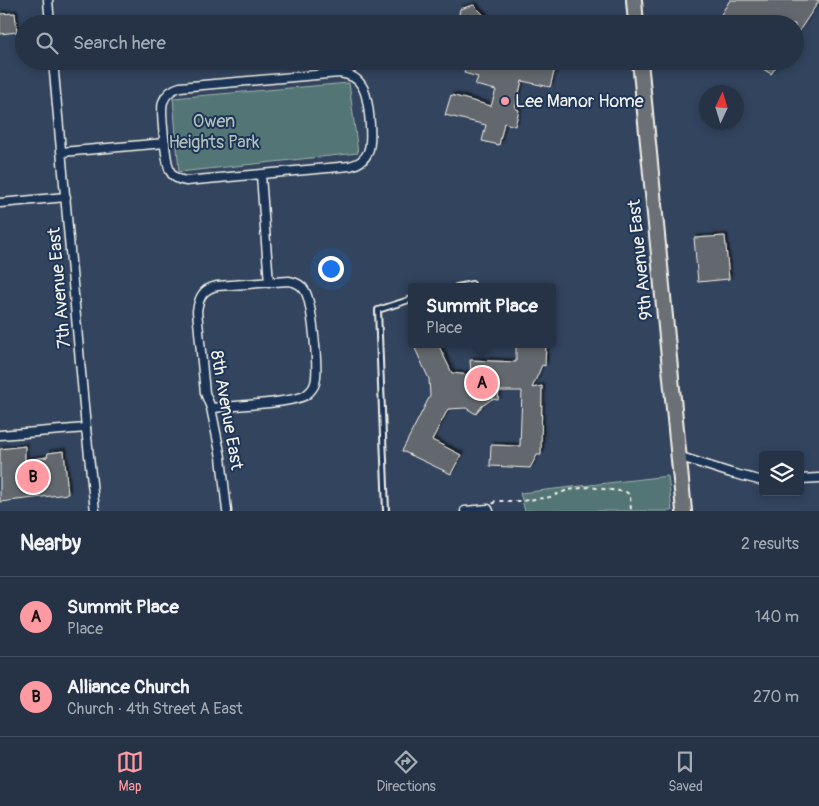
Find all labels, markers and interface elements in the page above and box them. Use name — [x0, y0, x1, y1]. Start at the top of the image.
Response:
search box — [15, 15, 804, 70]
icon: search — [33, 29, 61, 57]
text: Search here — [73, 31, 166, 55]
north arrow — [699, 85, 744, 130]
place label: Lee Manor Home — [515, 90, 644, 113]
marker: Lee Manor Home — [499, 95, 511, 107]
park label: Owen Heights Park — [168, 110, 260, 154]
street label: 9th Avenue East — [623, 198, 658, 321]
street label: 7th Avenue East — [43, 226, 76, 349]
your location — [318, 256, 344, 282]
popup — [408, 283, 556, 348]
text: Summit Place — [426, 294, 538, 318]
text: Place — [426, 318, 462, 338]
street label: 8th Avenue East — [205, 349, 248, 472]
pin: A — [466, 364, 498, 402]
map controls — [759, 451, 804, 496]
button: layers — [759, 451, 804, 496]
pin: B — [17, 458, 49, 496]
text: Nearby — [20, 530, 81, 557]
text: 2 results — [741, 534, 799, 554]
text: Summit Place — [67, 595, 179, 619]
text: A — [31, 607, 41, 627]
text: 140 m — [755, 607, 799, 627]
text: Place — [67, 619, 103, 639]
text: Alliance Church — [67, 675, 189, 699]
text: B — [31, 687, 41, 707]
text: 270 m — [753, 687, 799, 707]
text: Church · 4th Street A East — [67, 699, 243, 719]
tab: Map — [116, 748, 144, 795]
tab: Directions — [376, 748, 436, 795]
tab: Saved — [668, 748, 703, 795]

